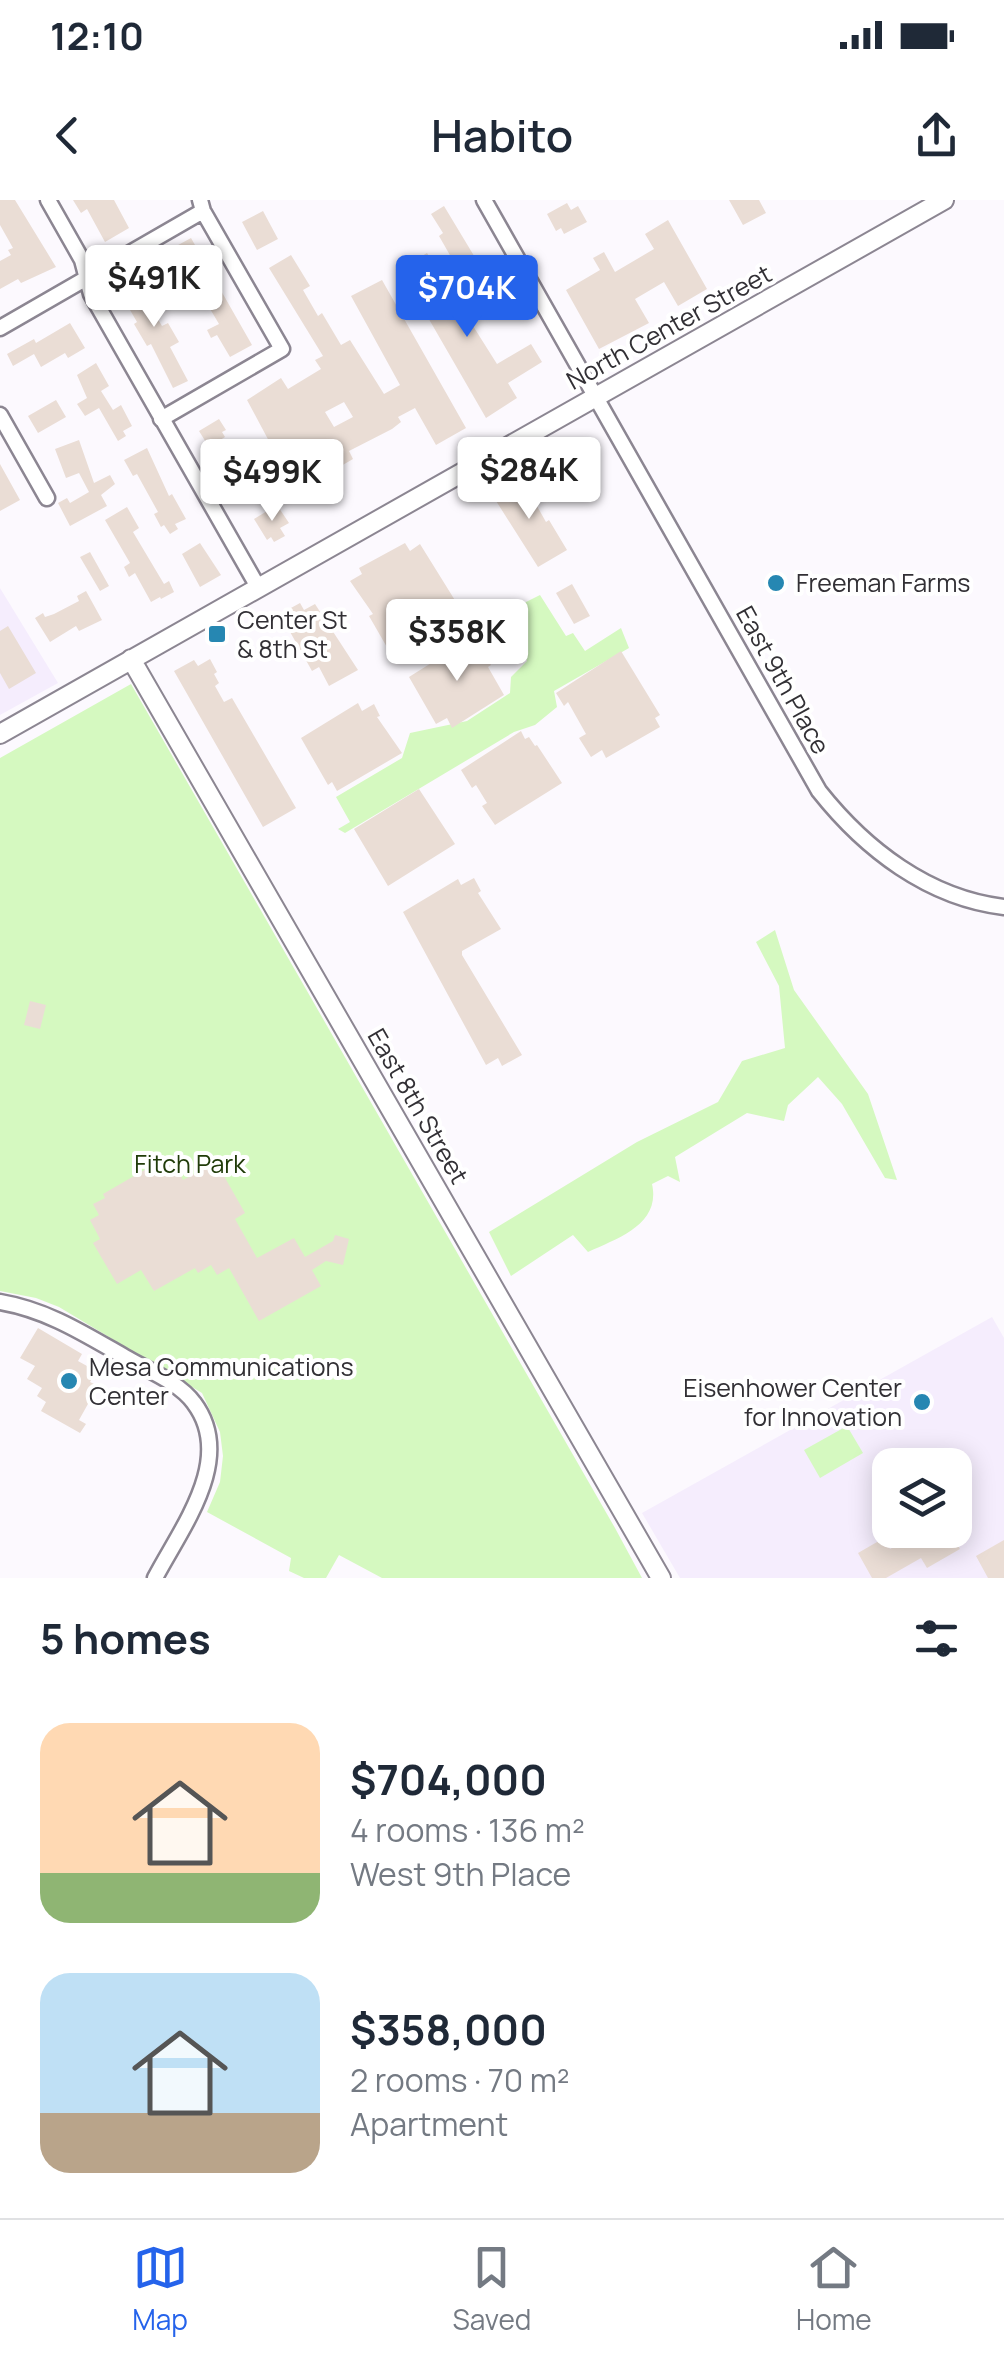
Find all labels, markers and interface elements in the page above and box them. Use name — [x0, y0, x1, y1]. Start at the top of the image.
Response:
text: 12:10 — [50, 9, 144, 61]
text: Habito — [431, 104, 573, 166]
icon: back — [40, 108, 95, 163]
icon: share — [909, 108, 964, 163]
pin: $491K — [84, 245, 224, 330]
text: $491K — [107, 255, 201, 299]
pin: $704K — [397, 255, 537, 340]
street label: North Center Street — [560, 256, 778, 397]
text: $704K — [418, 265, 516, 309]
pin: $284K — [459, 437, 599, 522]
pin: $499K — [202, 439, 342, 524]
text: $284K — [480, 447, 578, 491]
text: $499K — [222, 449, 322, 493]
place label: Freeman Farms — [796, 565, 970, 600]
marker: Freeman Farms — [765, 572, 787, 594]
pin: $358K — [387, 599, 527, 684]
street label: East 9th Place — [728, 599, 839, 760]
place label: Center St & 8th St — [237, 602, 348, 666]
text: $358K — [408, 609, 506, 653]
marker: Center St & 8th St — [206, 623, 228, 645]
street label: East 8th Street — [360, 1022, 477, 1190]
park label: Fitch Park — [134, 1146, 246, 1181]
place label: Mesa Communications Center — [89, 1349, 354, 1413]
marker: Mesa Communications Center — [58, 1370, 80, 1392]
place label: Eisenhower Center for Innovation — [683, 1370, 902, 1434]
marker: Eisenhower Center for Innovation — [911, 1391, 933, 1413]
map controls — [872, 1448, 972, 1548]
button: layers — [872, 1448, 972, 1548]
text: 5 homes — [40, 1609, 211, 1667]
icon: filters — [909, 1611, 964, 1666]
text: $704,000 — [350, 1750, 547, 1808]
icon: home — [120, 1763, 240, 1883]
text: 4 rooms · 136 m² — [350, 1808, 585, 1852]
text: West 9th Place — [350, 1852, 571, 1896]
text: $358,000 — [350, 2000, 547, 2058]
icon: home — [120, 2013, 240, 2133]
text: 2 rooms · 70 m² — [350, 2058, 570, 2102]
text: Apartment — [350, 2102, 508, 2146]
tab: Map — [132, 2240, 188, 2338]
tab: Saved — [453, 2240, 531, 2338]
tab: Home — [796, 2240, 872, 2338]

